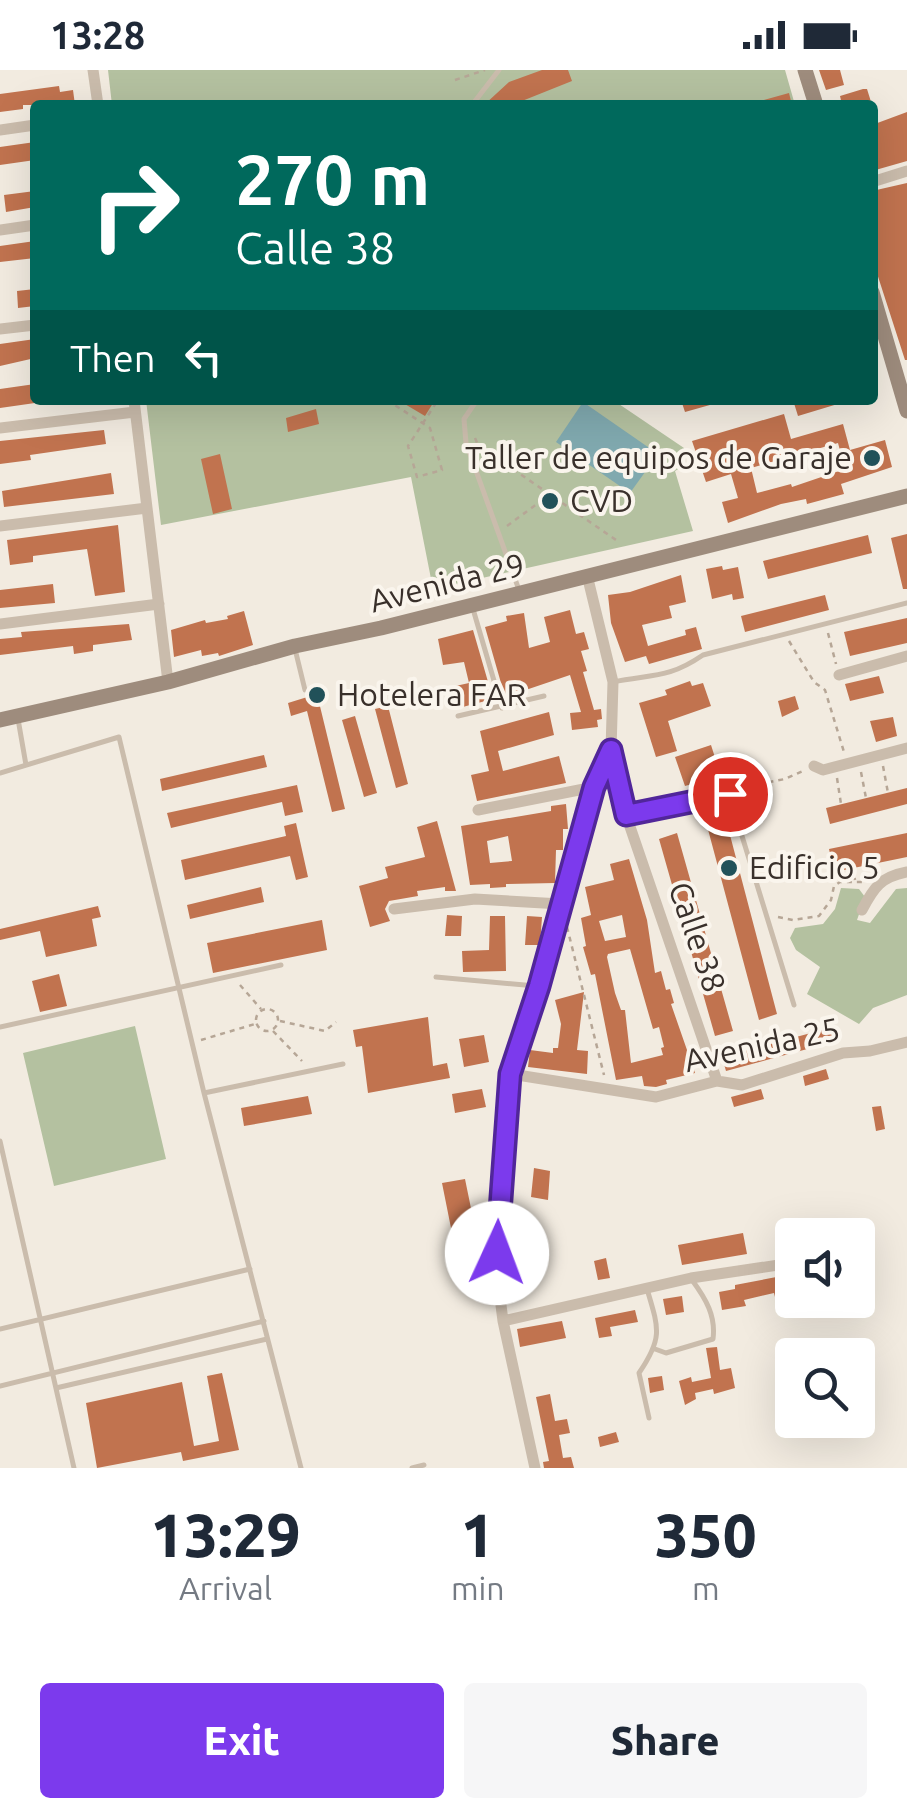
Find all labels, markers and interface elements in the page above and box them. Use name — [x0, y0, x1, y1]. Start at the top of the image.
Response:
text: 13:28 — [50, 14, 145, 56]
icon: right — [70, 140, 200, 270]
text: 270 m — [235, 140, 430, 218]
text: Calle 38 — [235, 222, 395, 273]
icon: left — [176, 330, 231, 385]
text: Then — [70, 337, 156, 379]
place label: Taller de equipos de Garaje — [465, 439, 852, 475]
marker: Taller de equipos de Garaje — [861, 447, 883, 469]
place label: CVD — [570, 482, 633, 518]
marker: CVD — [539, 490, 561, 512]
street label: Avenida 29 — [366, 545, 528, 619]
place label: Hotelera FAR — [337, 676, 527, 712]
marker: Hotelera FAR — [306, 684, 328, 706]
pin — [688, 752, 773, 837]
icon: arrive — [703, 767, 758, 822]
place label: Edificio 5 — [749, 849, 880, 885]
marker: Edificio 5 — [718, 857, 740, 879]
street label: Calle 38 — [662, 877, 734, 996]
street label: Avenida 25 — [681, 1010, 843, 1078]
position arrow — [445, 1201, 549, 1305]
map controls — [775, 1218, 875, 1438]
button: sound — [775, 1218, 875, 1318]
button: search — [775, 1338, 875, 1438]
text: 13:29 — [150, 1501, 301, 1568]
text: 1 — [461, 1501, 495, 1568]
text: 350 — [655, 1501, 757, 1568]
text: Arrival — [179, 1570, 272, 1606]
text: min — [451, 1570, 505, 1606]
text: m — [692, 1570, 720, 1606]
button: Exit — [40, 1683, 444, 1798]
button: Share — [464, 1683, 867, 1798]

